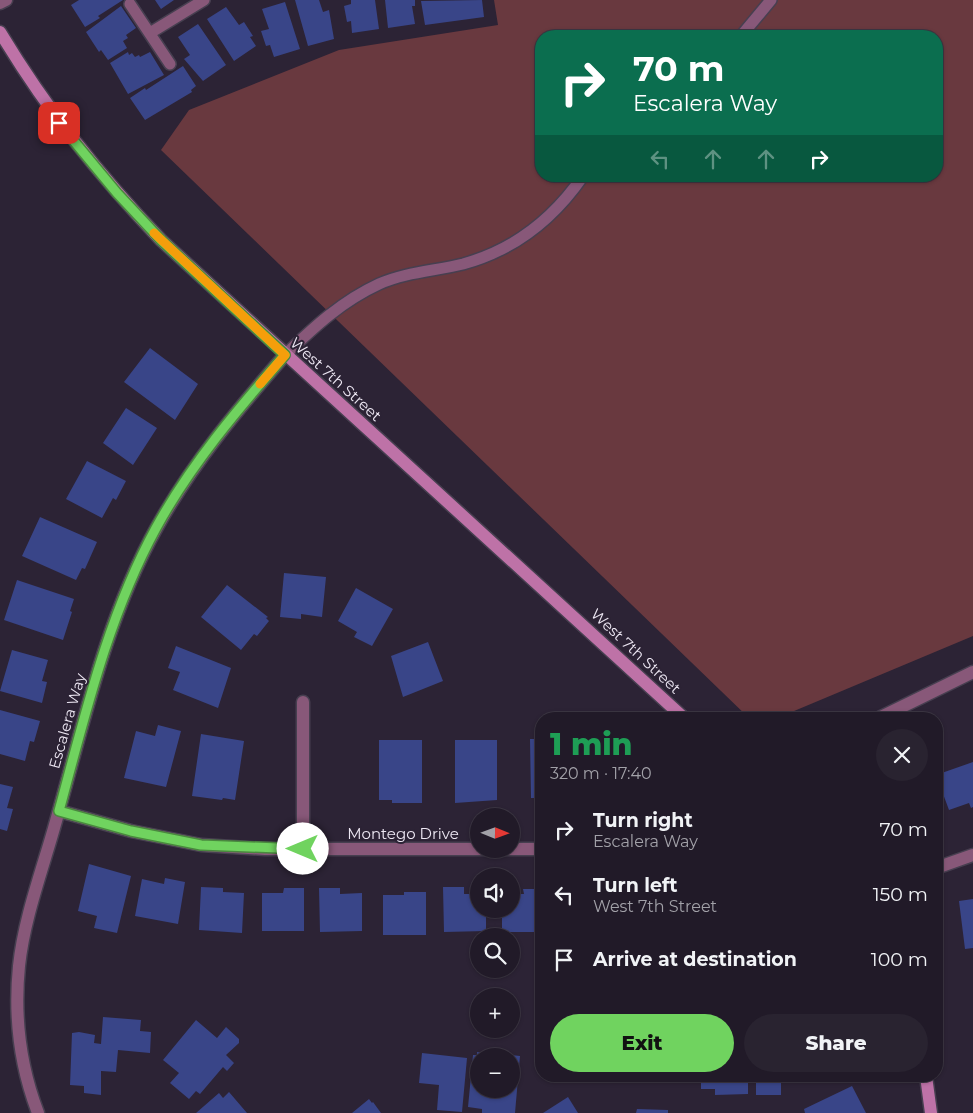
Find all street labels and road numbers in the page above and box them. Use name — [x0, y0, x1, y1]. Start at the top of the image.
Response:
street label: West 7th Street — [286, 333, 386, 425]
street label: West 7th Street — [587, 604, 685, 698]
street label: Escalera Way — [44, 670, 90, 771]
street label: Montego Drive — [347, 824, 459, 843]

